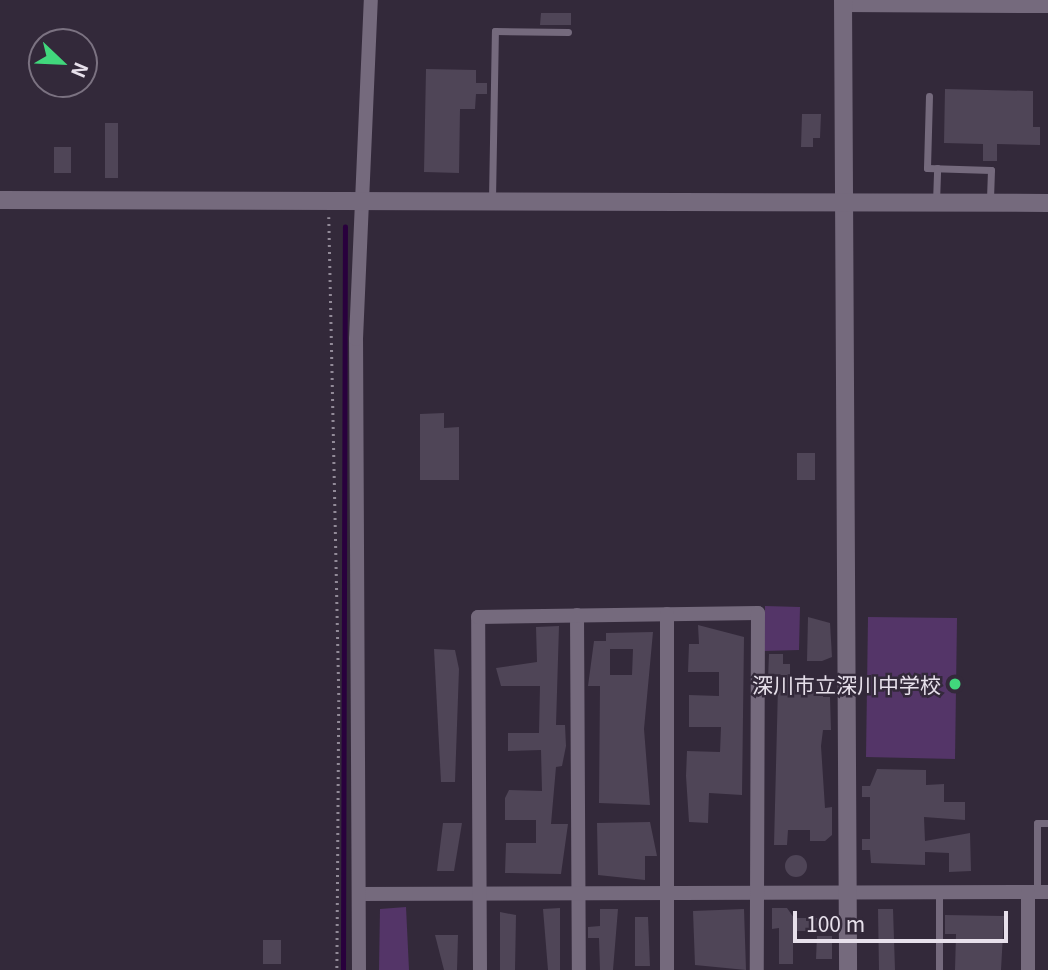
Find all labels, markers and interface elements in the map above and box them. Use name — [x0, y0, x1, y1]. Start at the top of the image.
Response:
north arrow — [28, 28, 98, 98]
text: N — [66, 59, 96, 82]
place label: 深川市立深川中学校 — [752, 671, 941, 697]
marker: 深川市立深川中学校 — [947, 676, 963, 692]
scale bar — [796, 897, 1011, 941]
text: 100 m — [806, 908, 865, 938]

